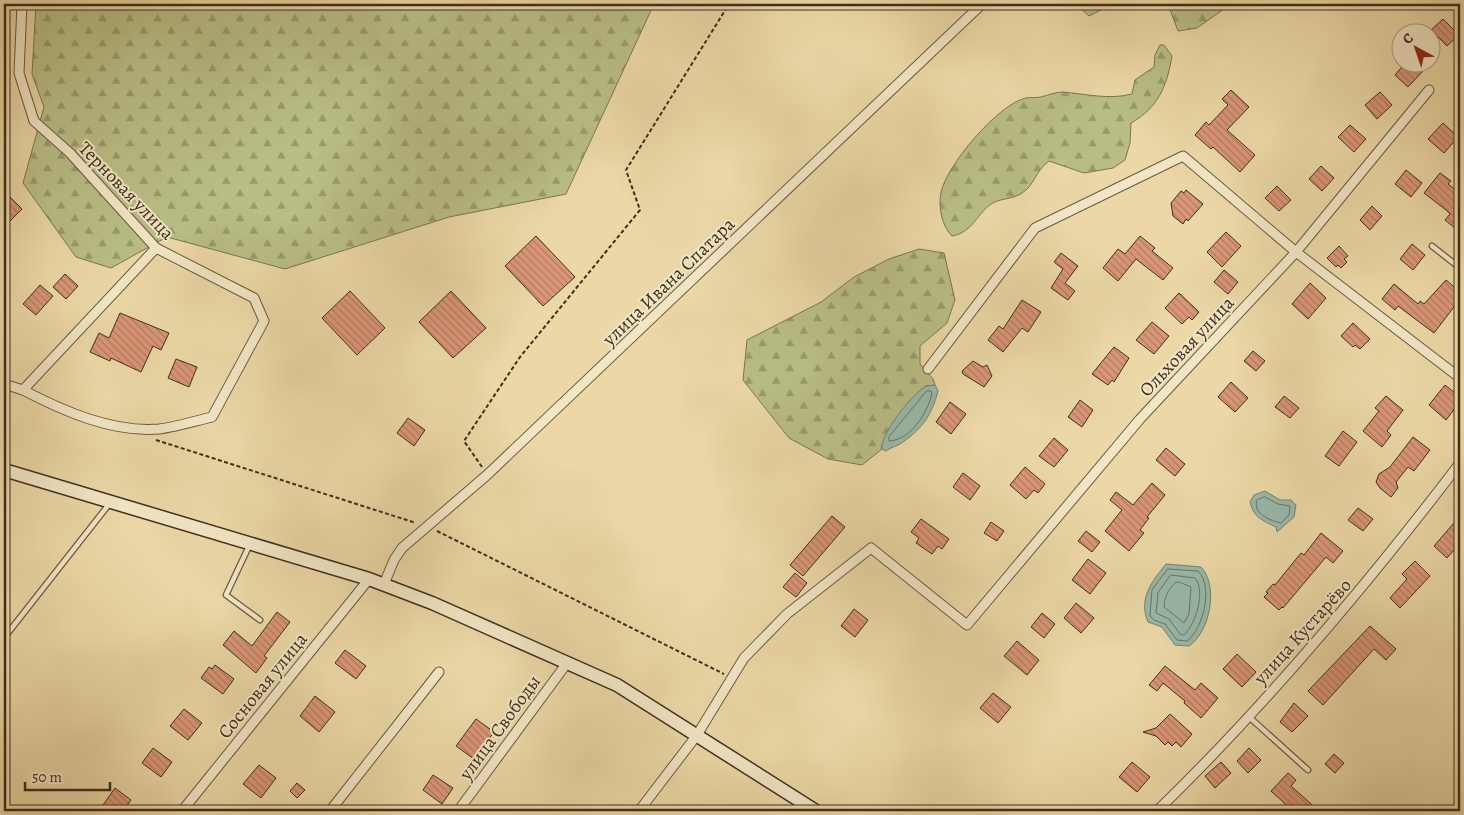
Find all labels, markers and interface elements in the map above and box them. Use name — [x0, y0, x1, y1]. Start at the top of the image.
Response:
north arrow — [1392, 22, 1442, 72]
text: С — [1399, 28, 1418, 48]
street label: Терновая улица — [73, 136, 180, 246]
street label: улица Ивана Спатара — [596, 212, 741, 352]
street label: Ольховая улица — [1133, 291, 1240, 403]
street label: улица Кустарёво — [1247, 573, 1358, 691]
street label: Сосновая улица — [212, 627, 314, 744]
street label: улица Свободы — [452, 670, 547, 786]
scale bar — [25, 760, 110, 792]
text: 50 m — [32, 767, 62, 787]

